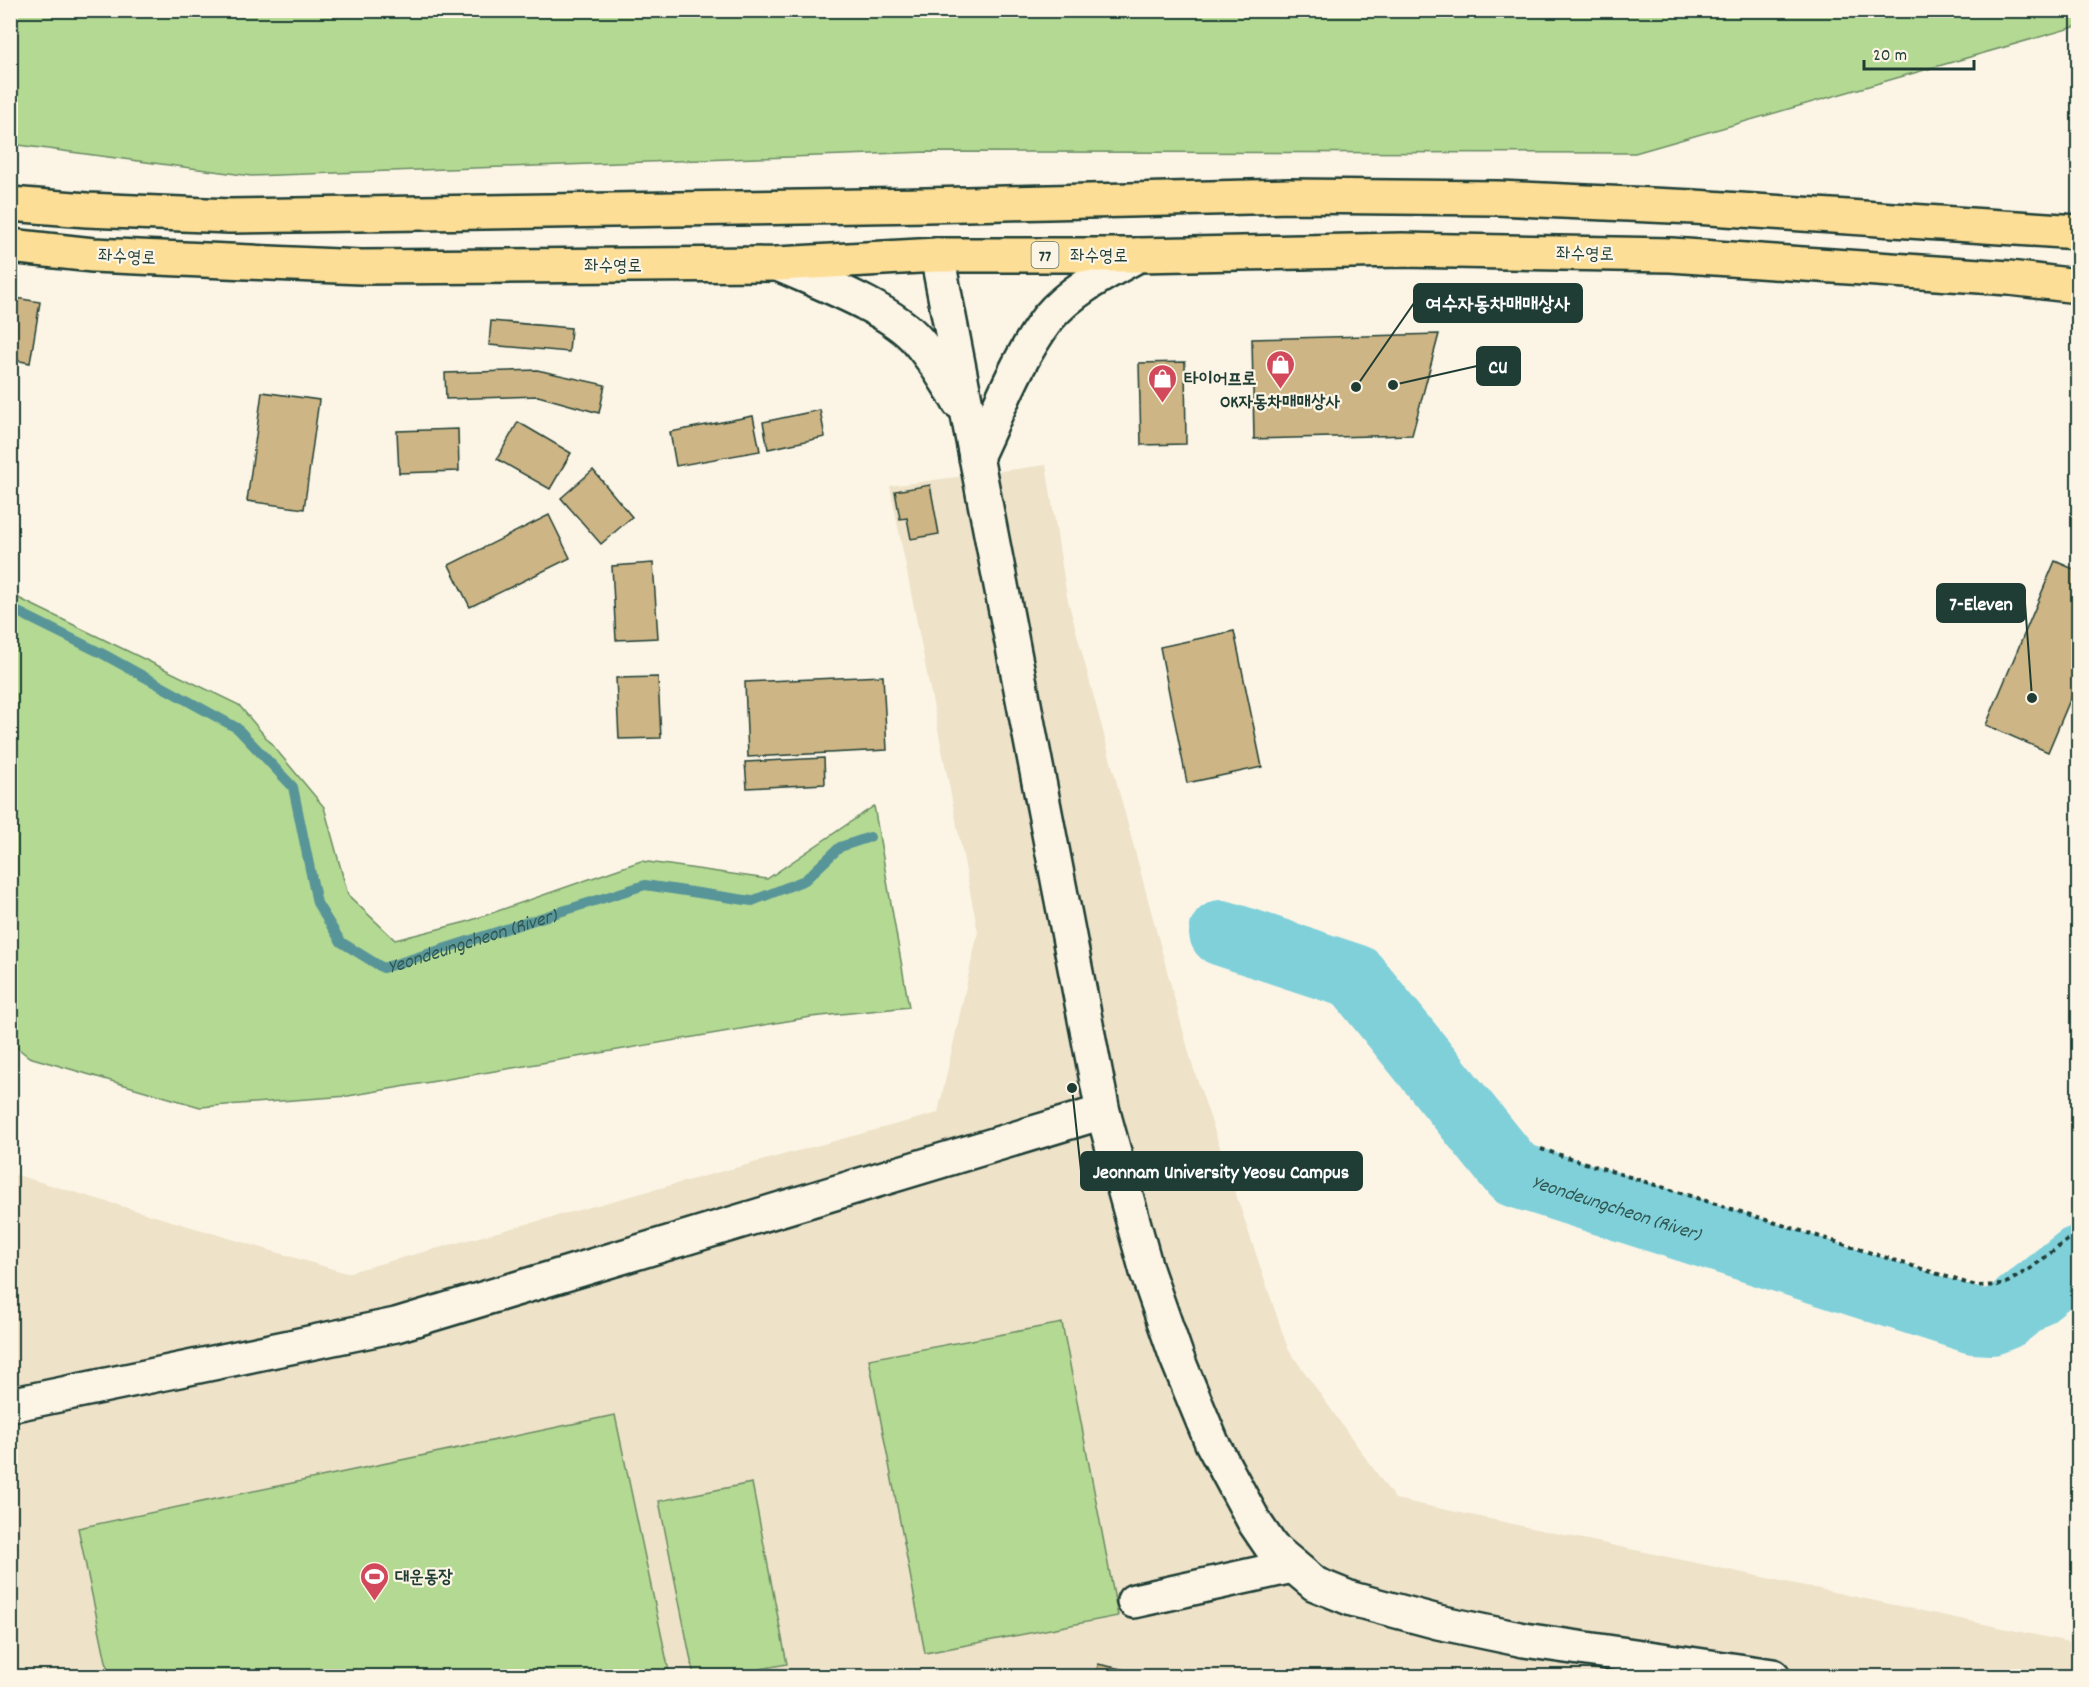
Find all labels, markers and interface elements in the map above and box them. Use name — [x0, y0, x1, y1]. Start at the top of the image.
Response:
scale bar — [1864, 33, 1974, 71]
text: 20 m — [1873, 44, 1907, 69]
road number: 77 — [1032, 242, 1058, 268]
street label: 좌수영로 — [1556, 242, 1614, 269]
street label: 좌수영로 — [97, 244, 156, 272]
street label: 좌수영로 — [1070, 245, 1128, 270]
street label: 좌수영로 — [584, 255, 642, 280]
callout: 여수자동차매매상사 — [1414, 284, 1582, 322]
text: 여수자동차매매상사 — [1426, 292, 1570, 320]
callout: CU — [1477, 347, 1520, 385]
shop icon: OK자동차매매상사 — [1264, 348, 1296, 390]
text: CU — [1488, 355, 1508, 383]
shop icon: 타이어프로 — [1147, 362, 1179, 404]
place label: 타이어프로 — [1184, 368, 1256, 393]
place label: OK자동차매매상사 — [1220, 391, 1341, 416]
callout: 7-Eleven — [1937, 584, 2025, 622]
text: 7-Eleven — [1949, 592, 2013, 620]
water label: Yeondeungcheon (River) — [385, 902, 563, 983]
callout: Jeonnam University Yeosu Campus — [1081, 1152, 1362, 1190]
text: Jeonnam University Yeosu Campus — [1093, 1160, 1349, 1188]
water label: Yeondeungcheon (River) — [1528, 1170, 1706, 1250]
sports icon: 대운동장 — [358, 1560, 390, 1602]
place label: 대운동장 — [395, 1566, 453, 1591]

